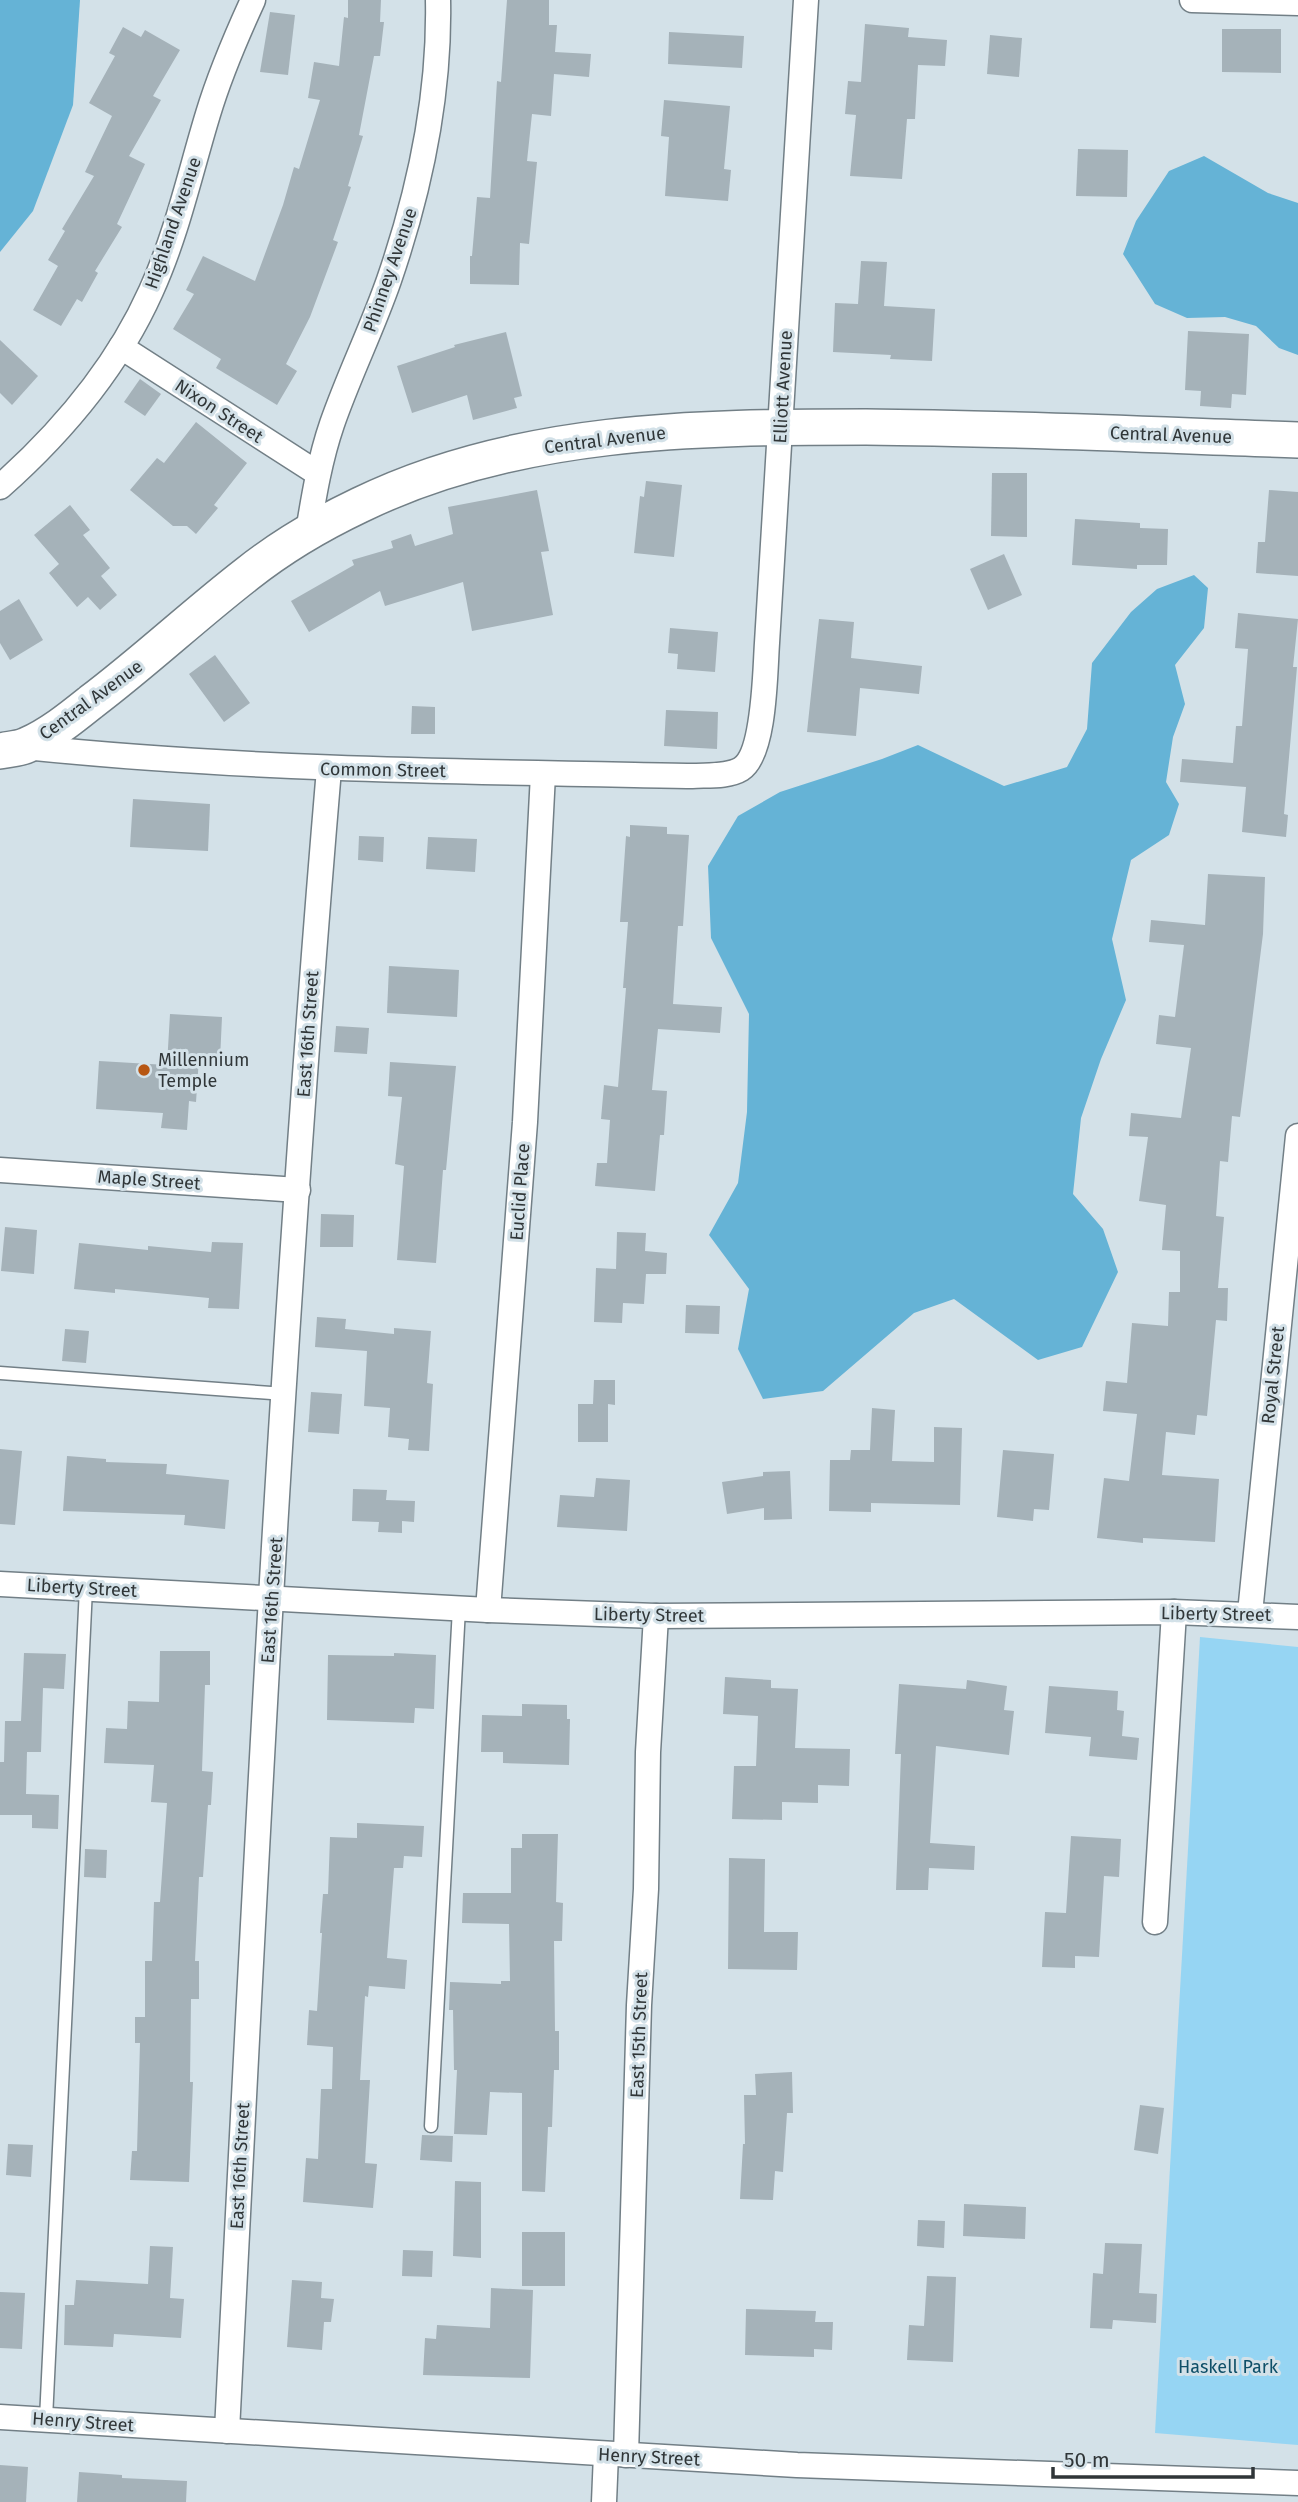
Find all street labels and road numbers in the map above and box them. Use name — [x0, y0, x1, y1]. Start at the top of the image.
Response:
street label: Highland Avenue — [140, 154, 206, 292]
street label: Phinney Avenue — [358, 205, 422, 335]
street label: Elliott Avenue — [769, 330, 797, 444]
street label: Nixon Street — [171, 374, 268, 448]
street label: Central Avenue — [543, 422, 667, 458]
street label: Central Avenue — [1110, 422, 1232, 448]
street label: Central Avenue — [35, 655, 147, 745]
street label: Common Street — [320, 758, 447, 782]
street label: East 16th Street — [293, 970, 323, 1098]
street label: Euclid Place — [506, 1143, 534, 1241]
street label: Maple Street — [97, 1165, 202, 1195]
street label: Royal Street — [1257, 1325, 1289, 1425]
street label: East 16th Street — [257, 1536, 287, 1664]
street label: Liberty Street — [26, 1574, 138, 1602]
street label: Liberty Street — [1161, 1602, 1272, 1626]
street label: Liberty Street — [594, 1603, 705, 1627]
street label: East 15th Street — [626, 1971, 652, 2098]
street label: East 16th Street — [226, 2102, 254, 2230]
street label: Henry Street — [31, 2407, 135, 2437]
street label: Henry Street — [597, 2443, 701, 2471]

